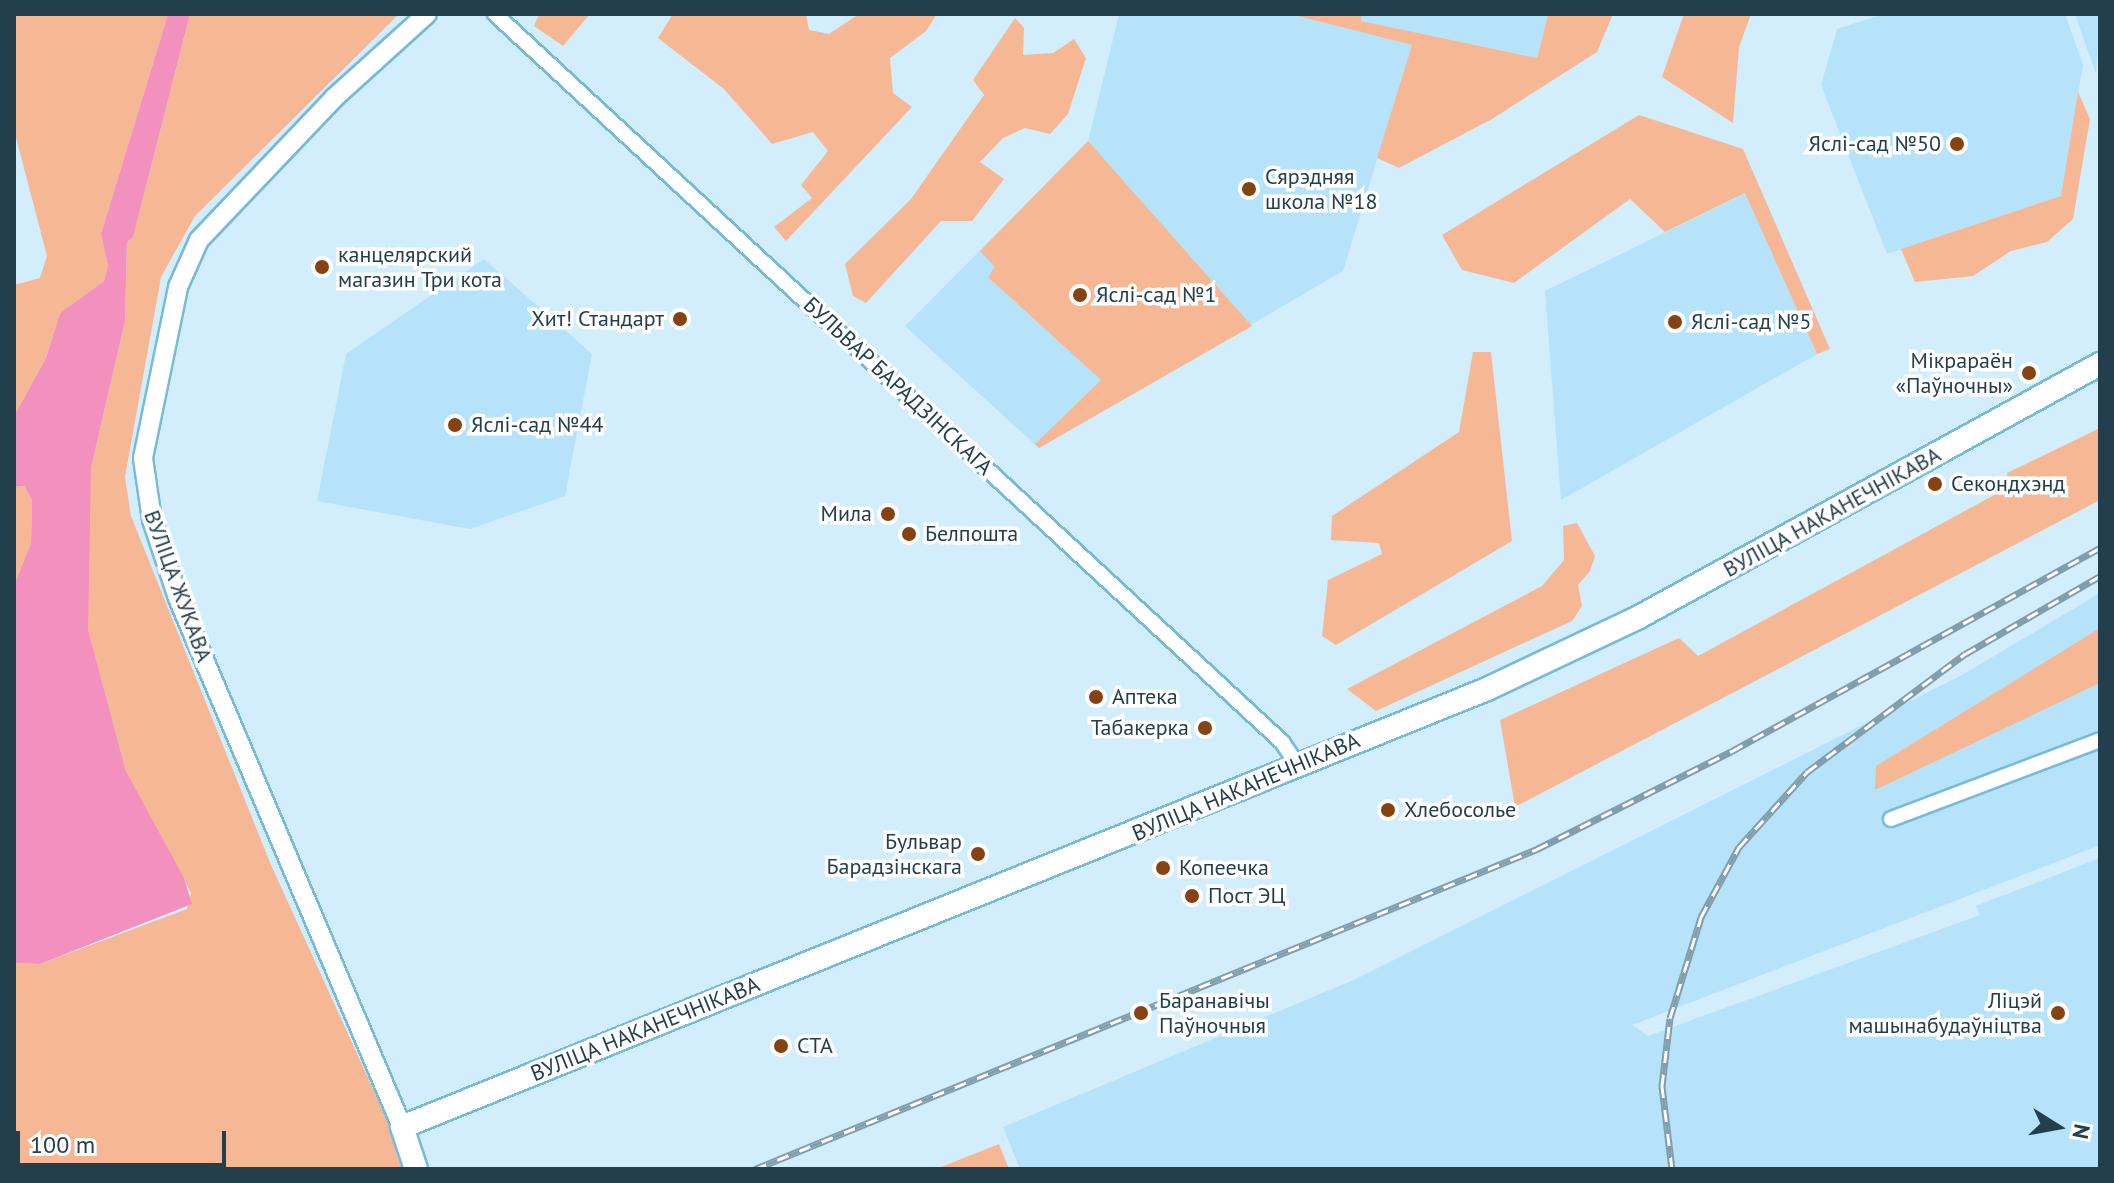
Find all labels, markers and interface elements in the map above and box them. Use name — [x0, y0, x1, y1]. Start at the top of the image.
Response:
place label: Яслі-сад №50 — [1809, 131, 1941, 157]
marker: Яслі-сад №50 — [1948, 135, 1966, 153]
place label: Сярэдняя школа №18 — [1265, 163, 1377, 214]
marker: Сярэдняя школа №18 — [1240, 180, 1258, 198]
place label: канцелярский магазин Три кота — [338, 241, 503, 292]
marker: канцелярский магазин Три кота — [313, 258, 331, 276]
place label: Яслі-сад №1 — [1096, 282, 1216, 308]
marker: Яслі-сад №1 — [1071, 286, 1089, 304]
street label: БУЛЬВАР БАРАДЗІНСКАГА — [798, 291, 998, 481]
place label: Хит! Стандарт — [531, 306, 664, 332]
place label: Яслі-сад №5 — [1691, 309, 1811, 335]
marker: Хит! Стандарт — [671, 310, 689, 328]
marker: Яслі-сад №5 — [1666, 313, 1684, 331]
place label: Мікрараён «Паўночны» — [1895, 347, 2013, 398]
marker: Мікрараён «Паўночны» — [2020, 364, 2038, 382]
place label: Яслі-сад №44 — [471, 412, 603, 438]
marker: Яслі-сад №44 — [446, 416, 464, 434]
street label: ВУЛІЦА НАКАНЕЧНІКАВА — [1718, 441, 1946, 583]
place label: Секондхэнд — [1951, 471, 2065, 497]
marker: Секондхэнд — [1926, 475, 1944, 493]
place label: Мила — [821, 501, 872, 527]
marker: Мила — [879, 505, 897, 523]
street label: ВУЛІЦА ЖУКАВА — [138, 506, 218, 666]
place label: Белпошта — [925, 521, 1018, 547]
marker: Белпошта — [900, 525, 918, 543]
place label: Аптека — [1112, 684, 1178, 710]
marker: Аптека — [1087, 688, 1105, 706]
place label: Табакерка — [1091, 715, 1189, 741]
marker: Табакерка — [1196, 719, 1214, 737]
street label: ВУЛІЦА НАКАНЕЧНІКАВА — [1128, 727, 1364, 847]
place label: Хлебосолье — [1404, 797, 1516, 823]
marker: Хлебосолье — [1379, 801, 1397, 819]
place label: Бульвар Барадзінскага — [826, 828, 962, 880]
marker: Бульвар Барадзінскага — [969, 845, 987, 863]
place label: Копеечка — [1179, 855, 1269, 881]
marker: Копеечка — [1154, 859, 1172, 877]
place label: Пост ЭЦ — [1208, 883, 1286, 909]
marker: Пост ЭЦ — [1183, 887, 1201, 905]
street label: ВУЛІЦА НАКАНЕЧНІКАВА — [526, 971, 764, 1087]
place label: Баранавічы Паўночныя — [1159, 987, 1270, 1038]
place label: Ліцэй машынабудаўніцтва — [1848, 987, 2042, 1038]
marker: Баранавічы Паўночныя — [1130, 1002, 1152, 1024]
marker: Ліцэй машынабудаўніцтва — [2049, 1004, 2067, 1022]
place label: СТА — [797, 1033, 833, 1059]
marker: СТА — [772, 1037, 790, 1055]
north arrow — [2018, 1087, 2098, 1167]
scale bar — [20, 1115, 230, 1165]
text: N — [2066, 1122, 2097, 1141]
text: 100 m — [30, 1129, 95, 1160]

